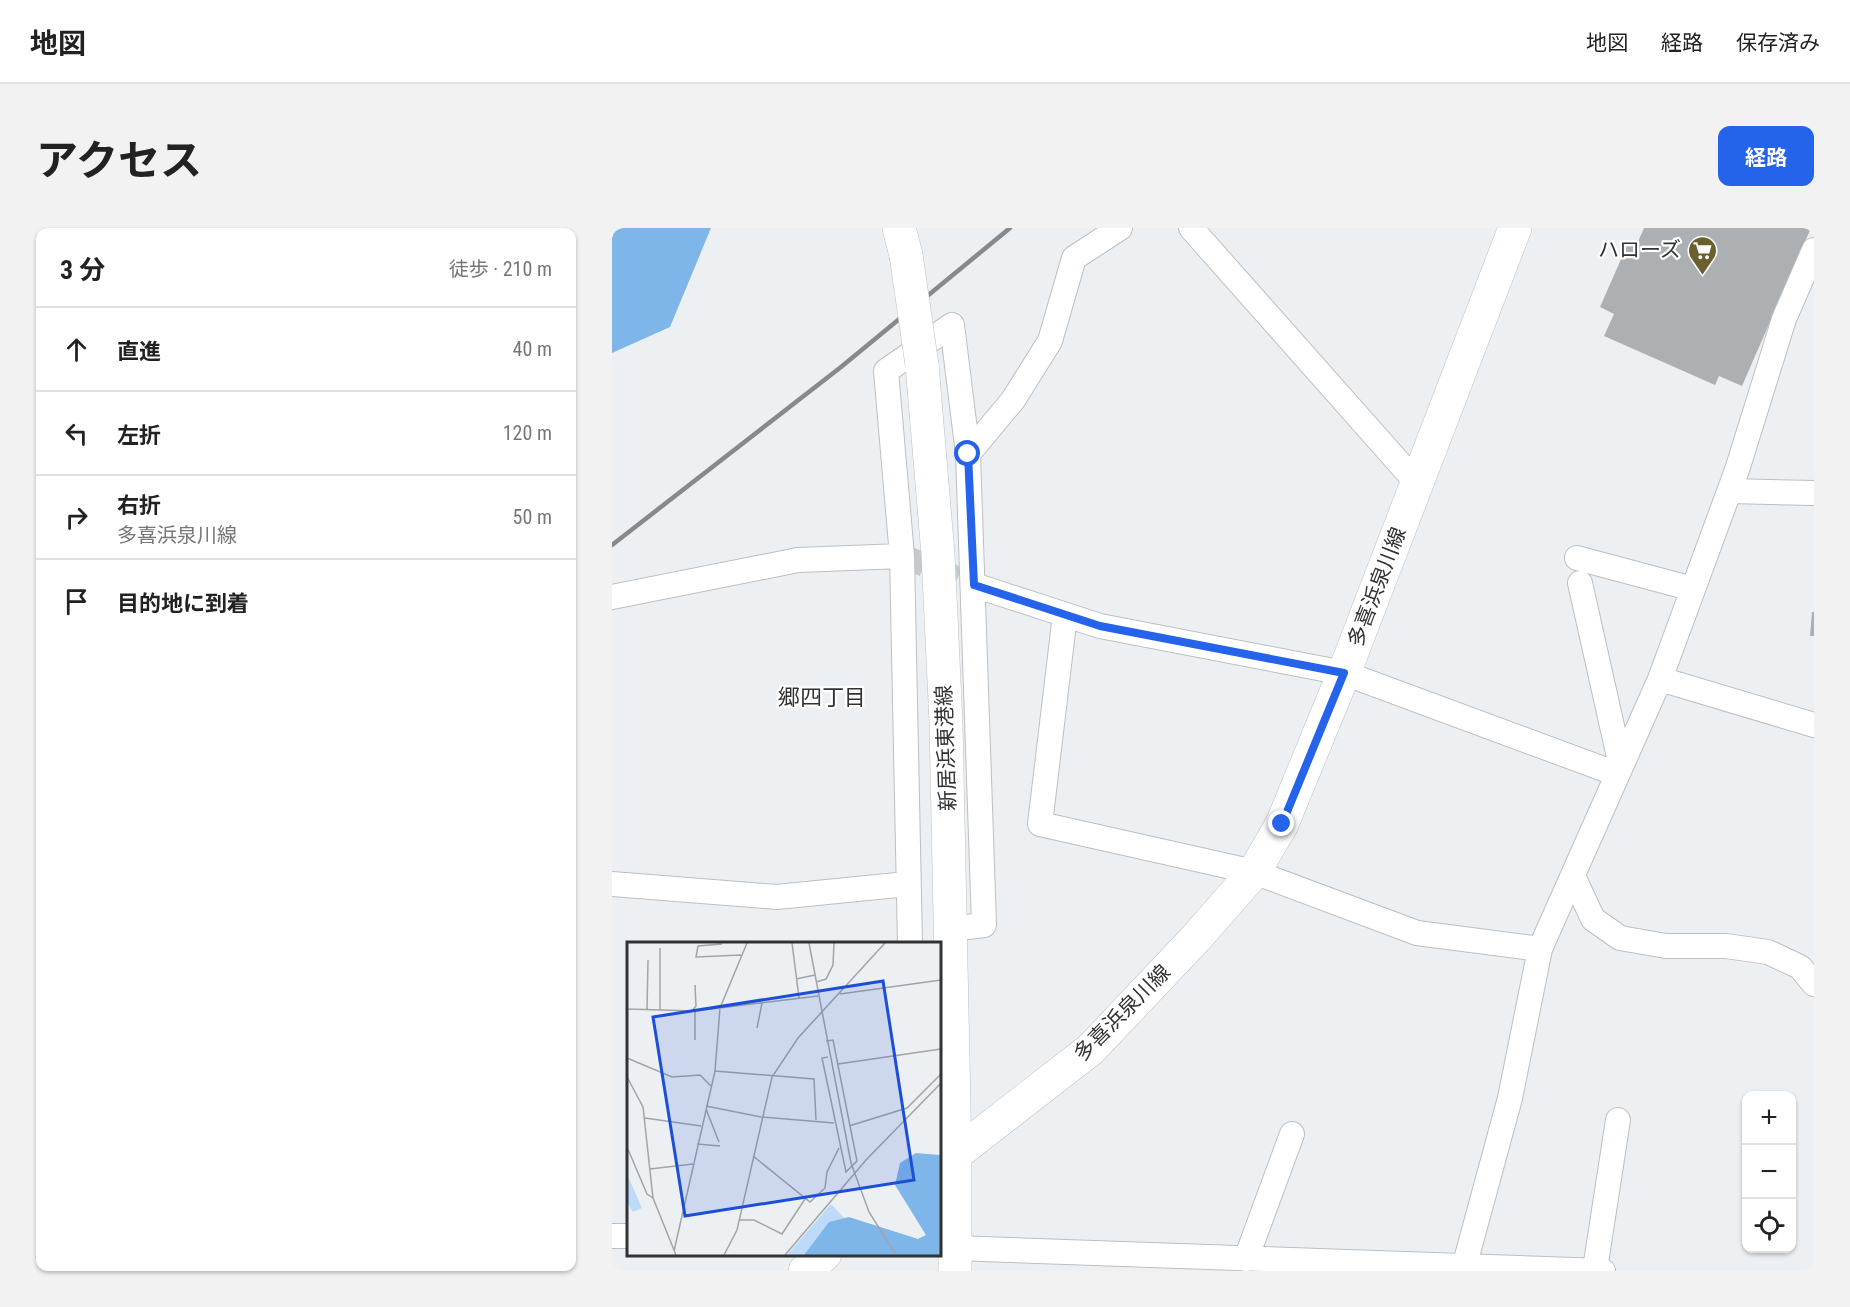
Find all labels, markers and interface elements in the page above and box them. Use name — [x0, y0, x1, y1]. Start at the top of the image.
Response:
text: 地図 — [30, 27, 86, 60]
text: 地図 — [1586, 31, 1628, 55]
text: 経路 — [1661, 31, 1703, 55]
text: 保存済み — [1736, 31, 1820, 55]
button: 経路 — [1718, 126, 1814, 186]
text: アクセス — [36, 136, 202, 185]
supermarket icon: ハローズ — [1686, 234, 1718, 276]
place label: ハローズ — [1598, 238, 1681, 262]
text: 3 分 — [60, 255, 105, 285]
text: 徒歩 · 210 m — [449, 257, 552, 281]
icon: ahead — [60, 333, 93, 366]
text: 40 m — [513, 337, 552, 361]
text: 直進 — [117, 339, 161, 364]
icon: left — [60, 417, 93, 450]
text: 120 m — [503, 421, 552, 445]
text: 左折 — [117, 423, 161, 448]
route start — [954, 440, 980, 466]
text: 右折 — [117, 493, 161, 518]
icon: right — [60, 501, 93, 534]
text: 50 m — [513, 505, 552, 529]
text: 多喜浜泉川線 — [117, 523, 237, 547]
street label: 多喜浜泉川線 — [1343, 524, 1411, 650]
icon: arrive — [60, 585, 93, 618]
text: 目的地に到着 — [117, 591, 249, 616]
district label: 郷四丁目 — [778, 685, 866, 710]
street label: 新居浜東港線 — [932, 685, 960, 811]
route end — [1268, 810, 1294, 836]
inset map — [627, 942, 940, 1256]
street label: 多喜浜泉川線 — [1069, 960, 1175, 1066]
map controls — [1742, 1091, 1796, 1253]
button: + — [1742, 1091, 1796, 1145]
button: − — [1742, 1145, 1796, 1199]
button: locate — [1742, 1199, 1796, 1253]

